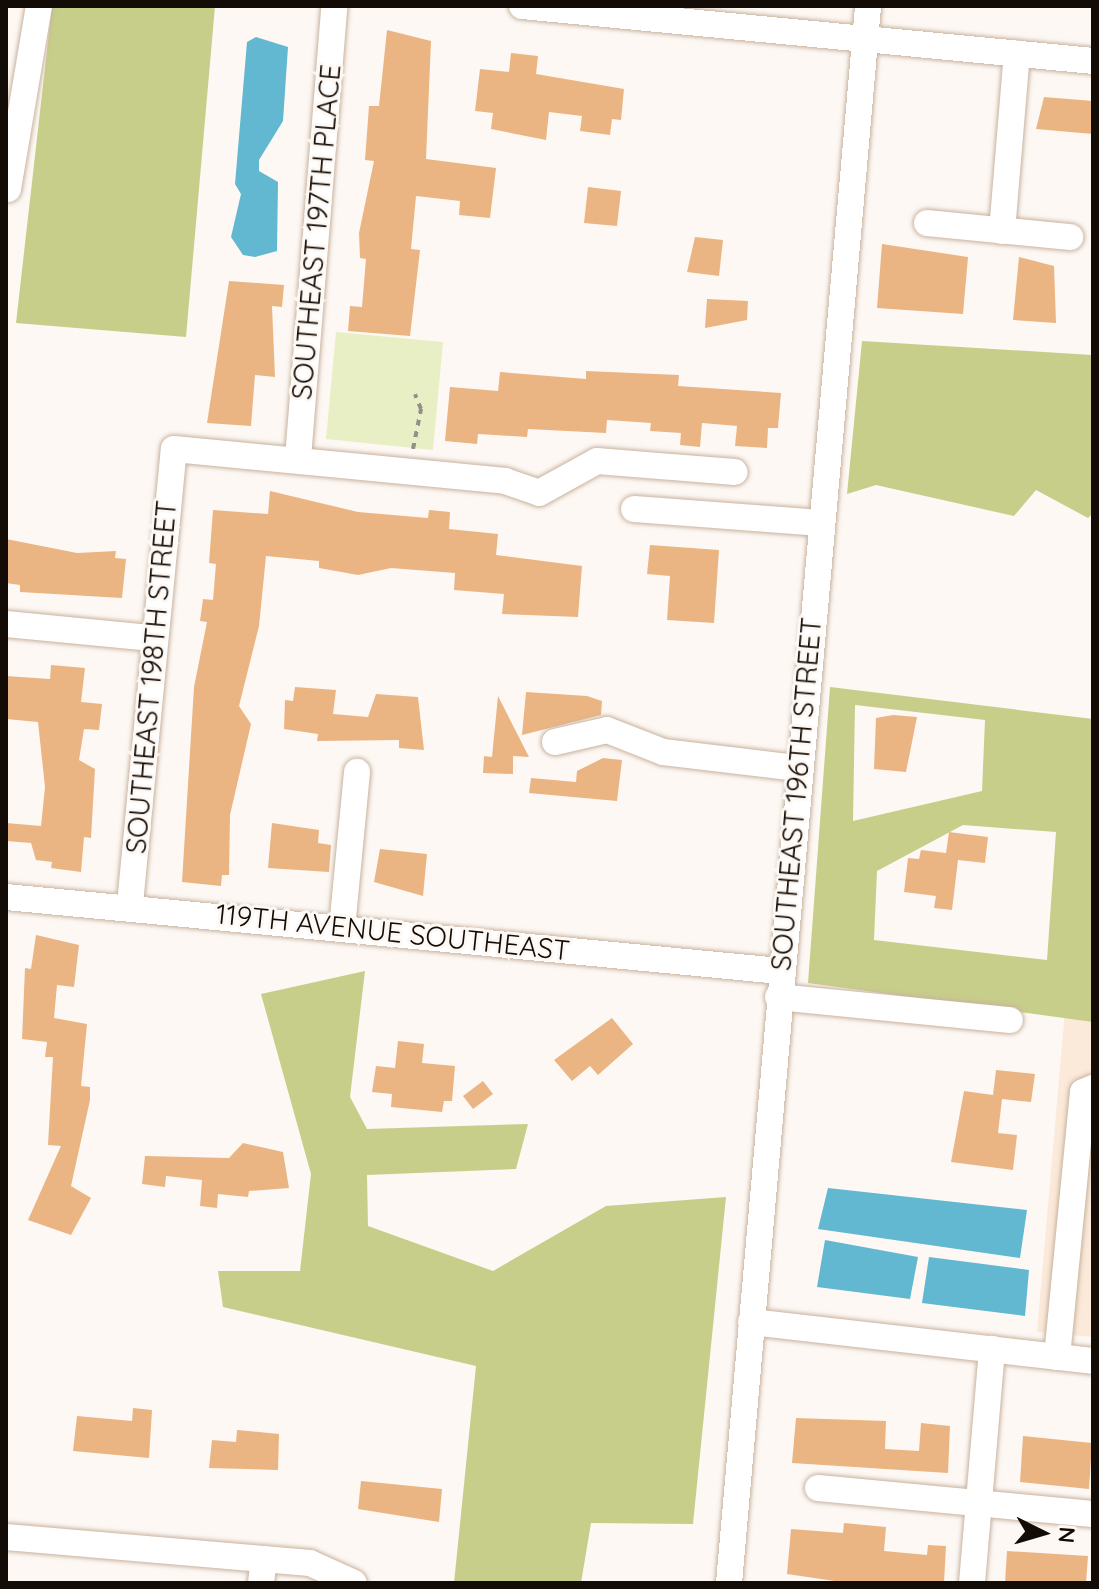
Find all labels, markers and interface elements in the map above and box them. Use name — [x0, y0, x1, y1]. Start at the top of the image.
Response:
street label: SOUTHEAST 197TH PLACE — [285, 63, 347, 401]
street label: SOUTHEAST 198TH STREET — [119, 499, 183, 855]
street label: SOUTHEAST 196TH STREET — [764, 616, 828, 972]
street label: 119TH AVENUE SOUTHEAST — [214, 897, 572, 967]
north arrow — [1003, 1493, 1083, 1573]
text: N — [1052, 1526, 1082, 1544]

